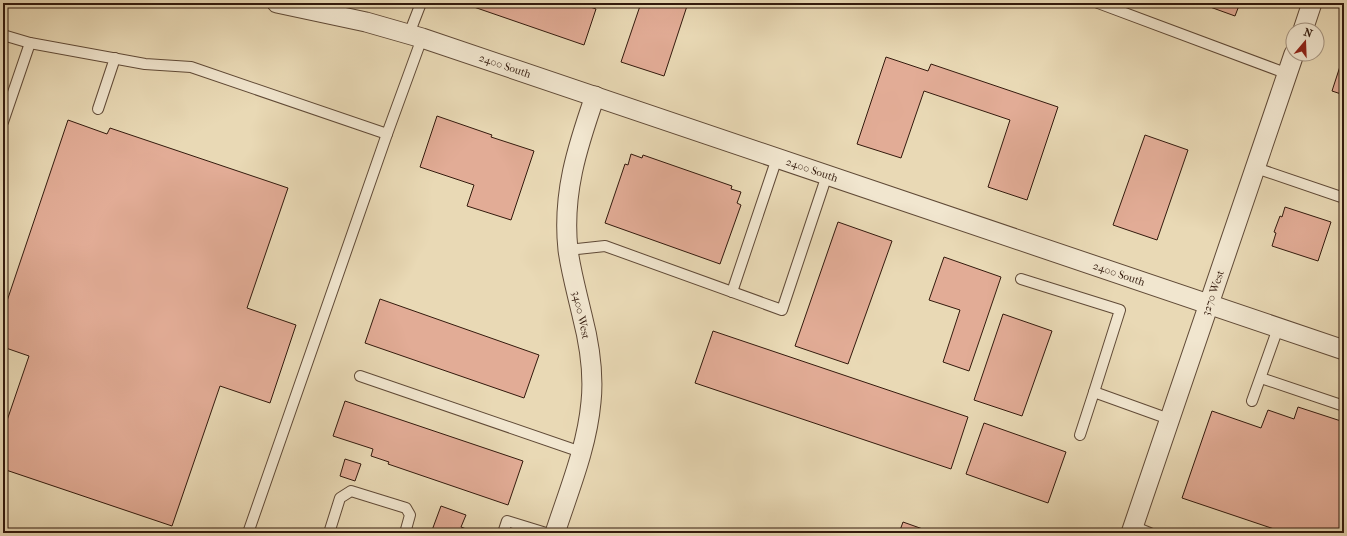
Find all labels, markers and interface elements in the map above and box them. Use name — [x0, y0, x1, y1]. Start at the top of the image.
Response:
north arrow — [1285, 22, 1325, 62]
text: N — [1302, 26, 1315, 41]
street label: 2400 South — [477, 51, 533, 81]
street label: 2400 South — [784, 155, 840, 185]
street label: 2400 South — [1091, 259, 1147, 289]
street label: 3270 West — [1199, 268, 1227, 318]
street label: 3400 West — [570, 290, 592, 340]

